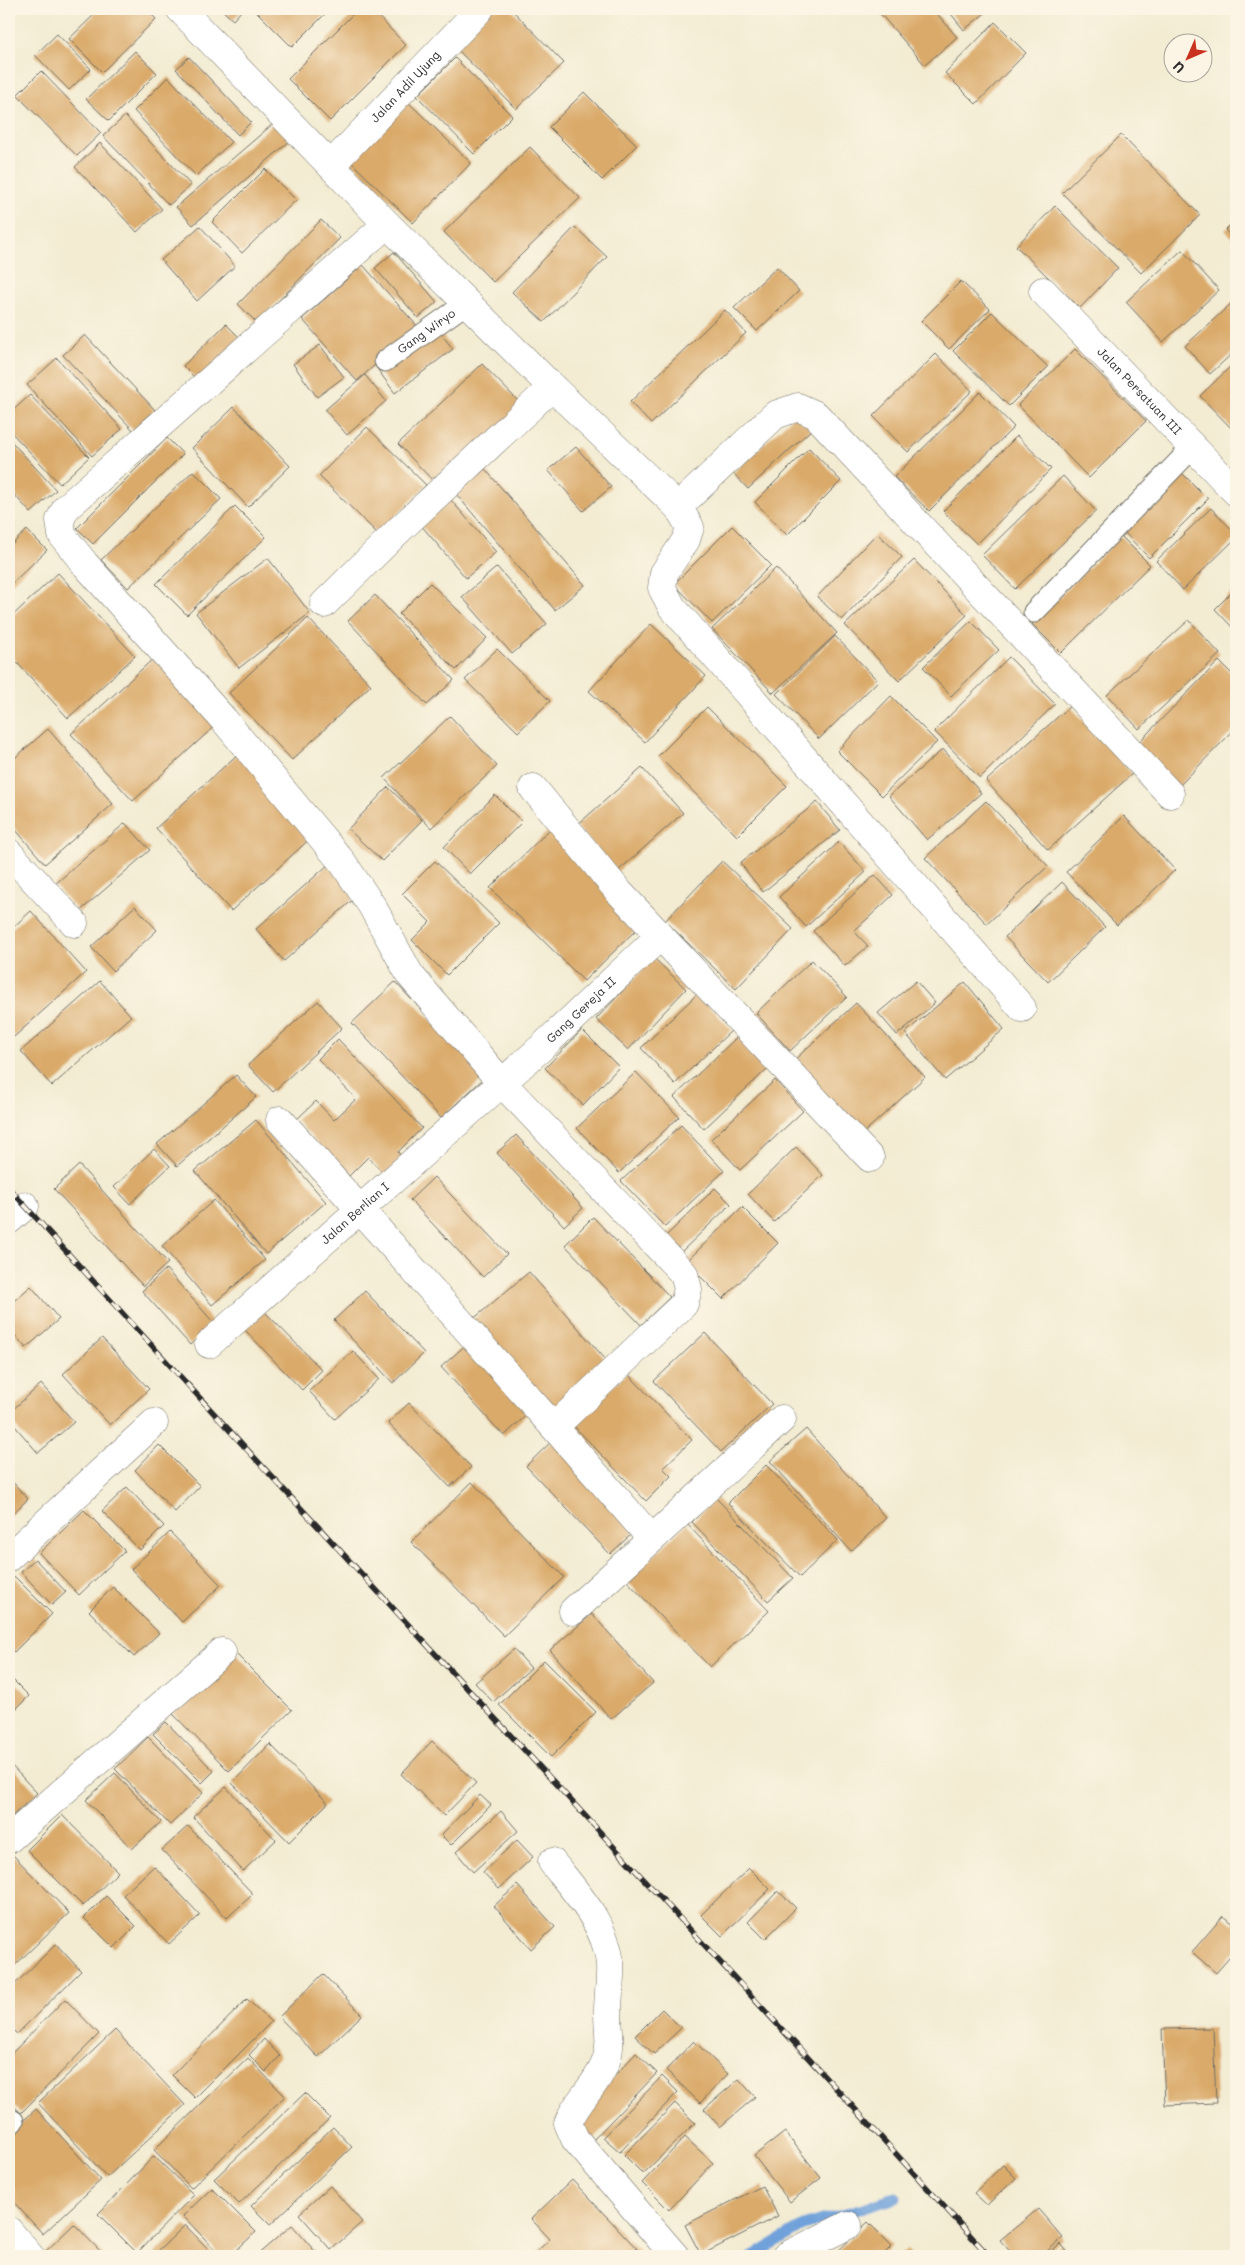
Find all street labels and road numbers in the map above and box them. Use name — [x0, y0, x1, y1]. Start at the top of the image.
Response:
street label: Jalan Adil Ujung — [367, 47, 443, 126]
street label: Gang Wiryo — [394, 305, 458, 357]
street label: Jalan Persatuan III — [1094, 344, 1186, 438]
street label: Gang Gereja II — [542, 973, 619, 1046]
street label: Jalan Berlian I — [317, 1178, 392, 1247]

